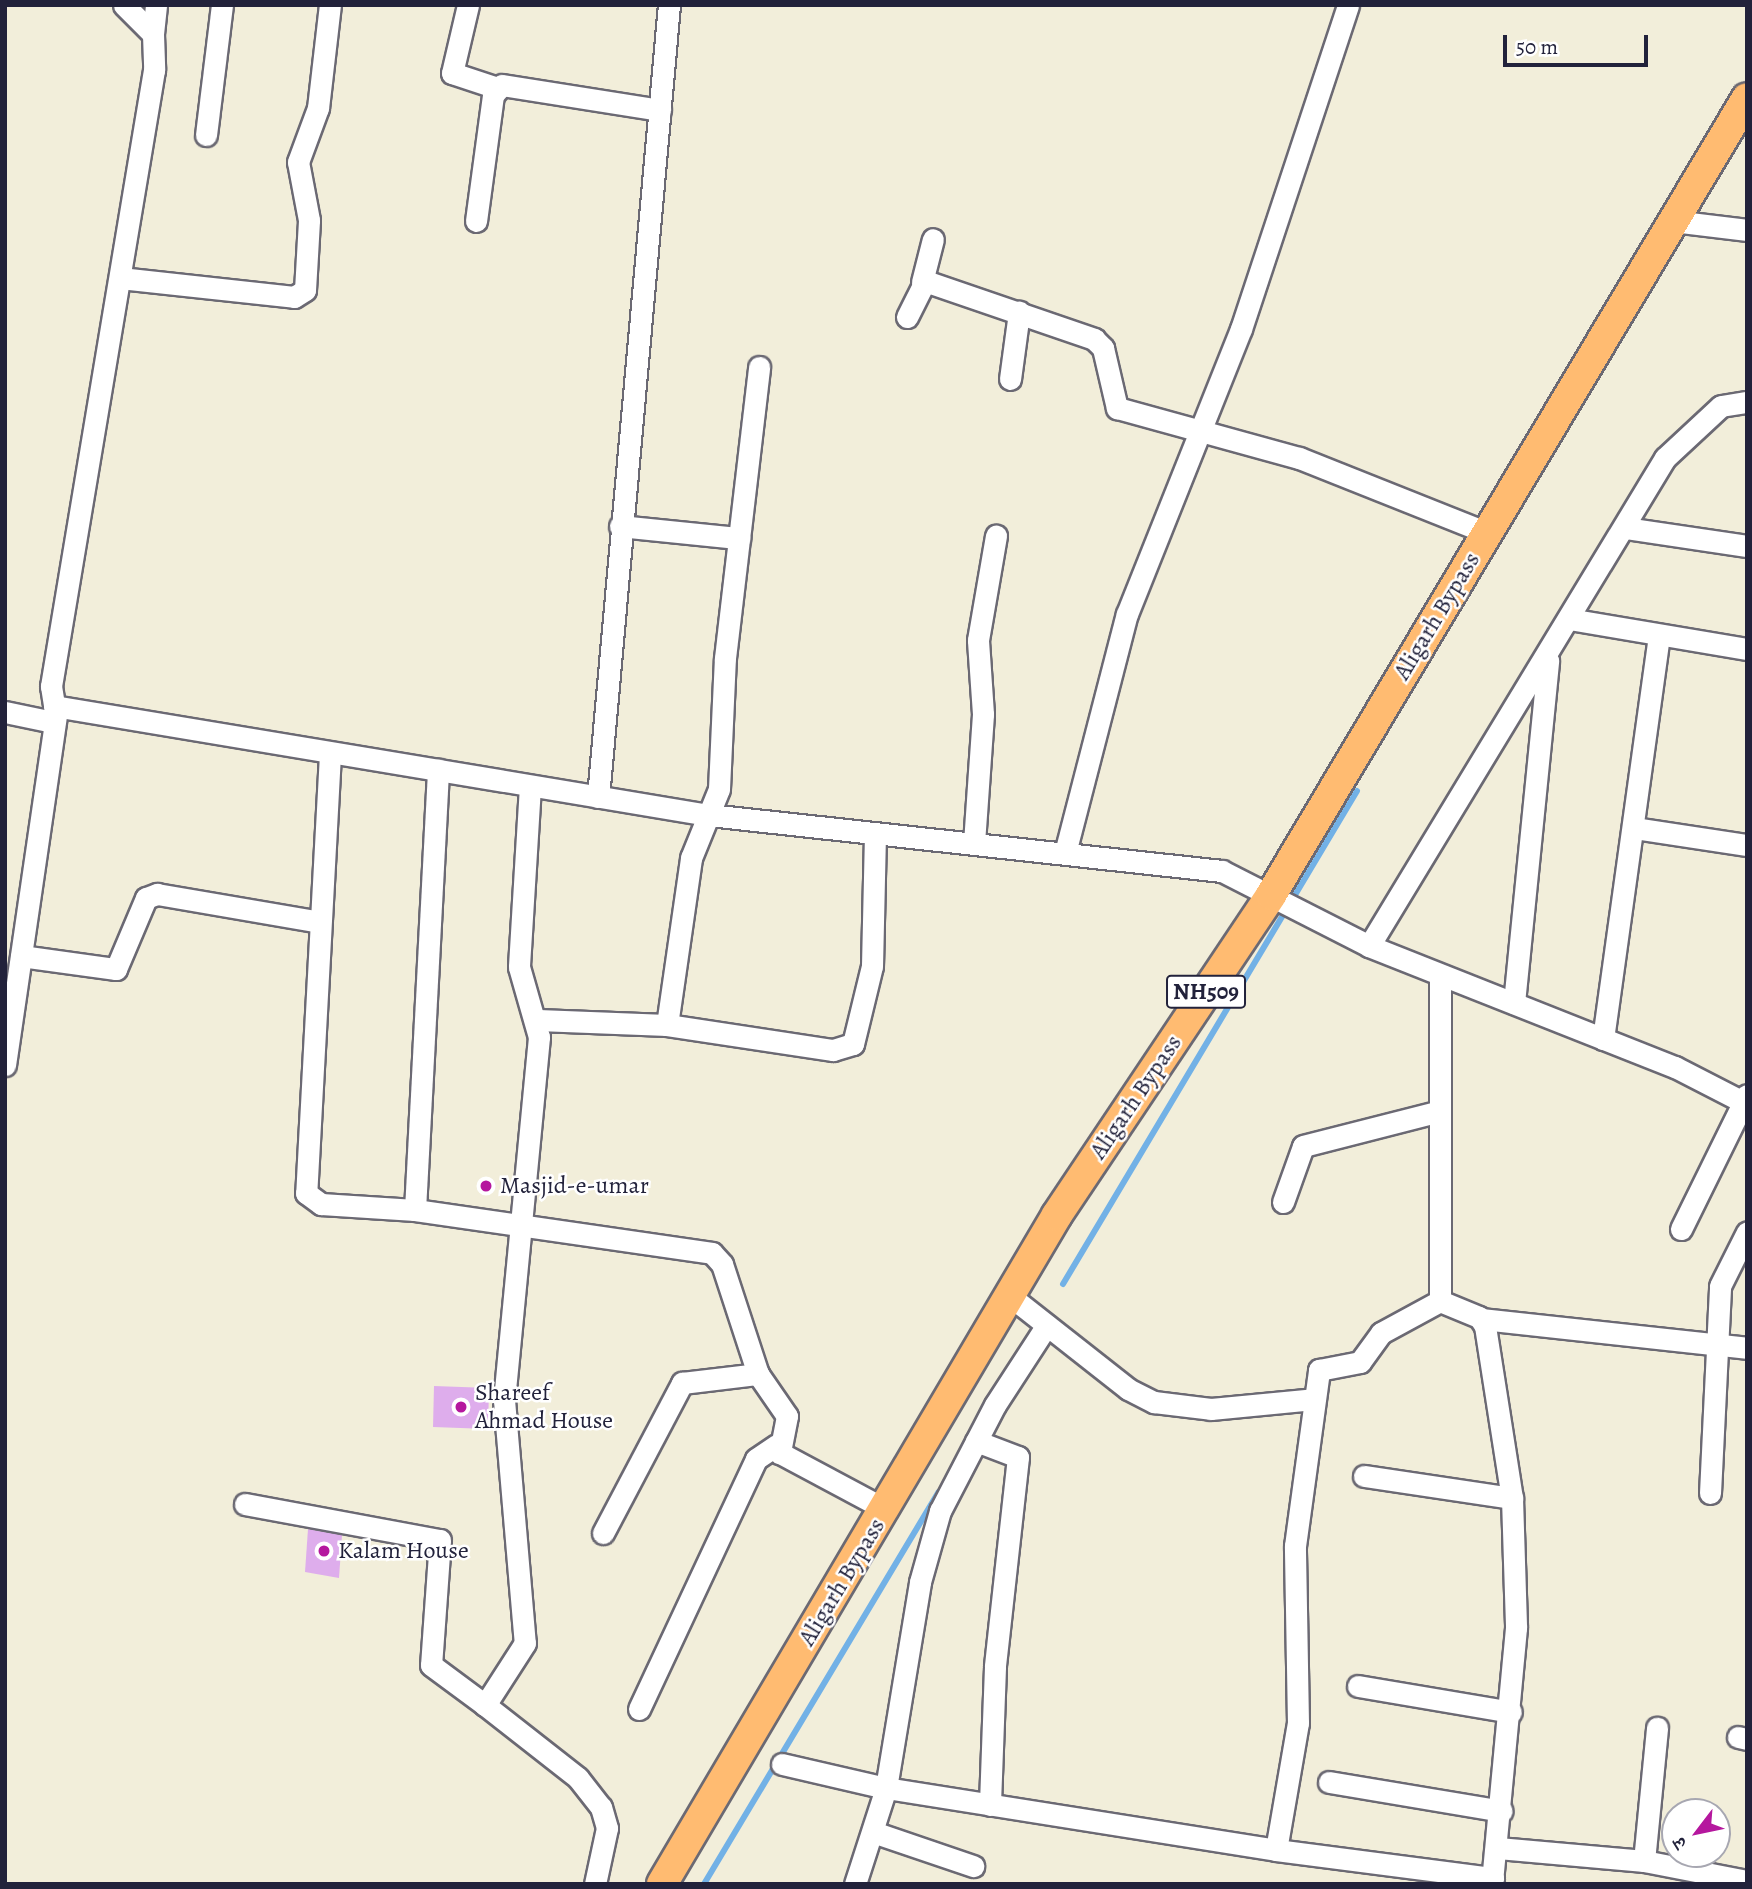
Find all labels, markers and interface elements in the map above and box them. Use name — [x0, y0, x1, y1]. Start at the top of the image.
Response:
scale bar — [1507, 21, 1652, 65]
text: 50 m — [1516, 33, 1558, 61]
street label: Aligarh Bypass — [1388, 547, 1486, 685]
road number: NH509 — [1166, 973, 1246, 1012]
street label: Aligarh Bypass — [1084, 1029, 1188, 1165]
place label: Masjid-e-umar — [500, 1172, 649, 1200]
marker: Masjid-e-umar — [478, 1178, 494, 1194]
place label: Shareef Ahmad House — [475, 1379, 613, 1435]
marker: Shareef Ahmad House — [453, 1399, 469, 1415]
street label: Aligarh Bypass — [793, 1513, 891, 1651]
place label: Kalam House — [338, 1537, 469, 1565]
marker: Kalam House — [316, 1543, 332, 1559]
north arrow — [1661, 1798, 1731, 1868]
text: उ — [1666, 1832, 1693, 1854]

